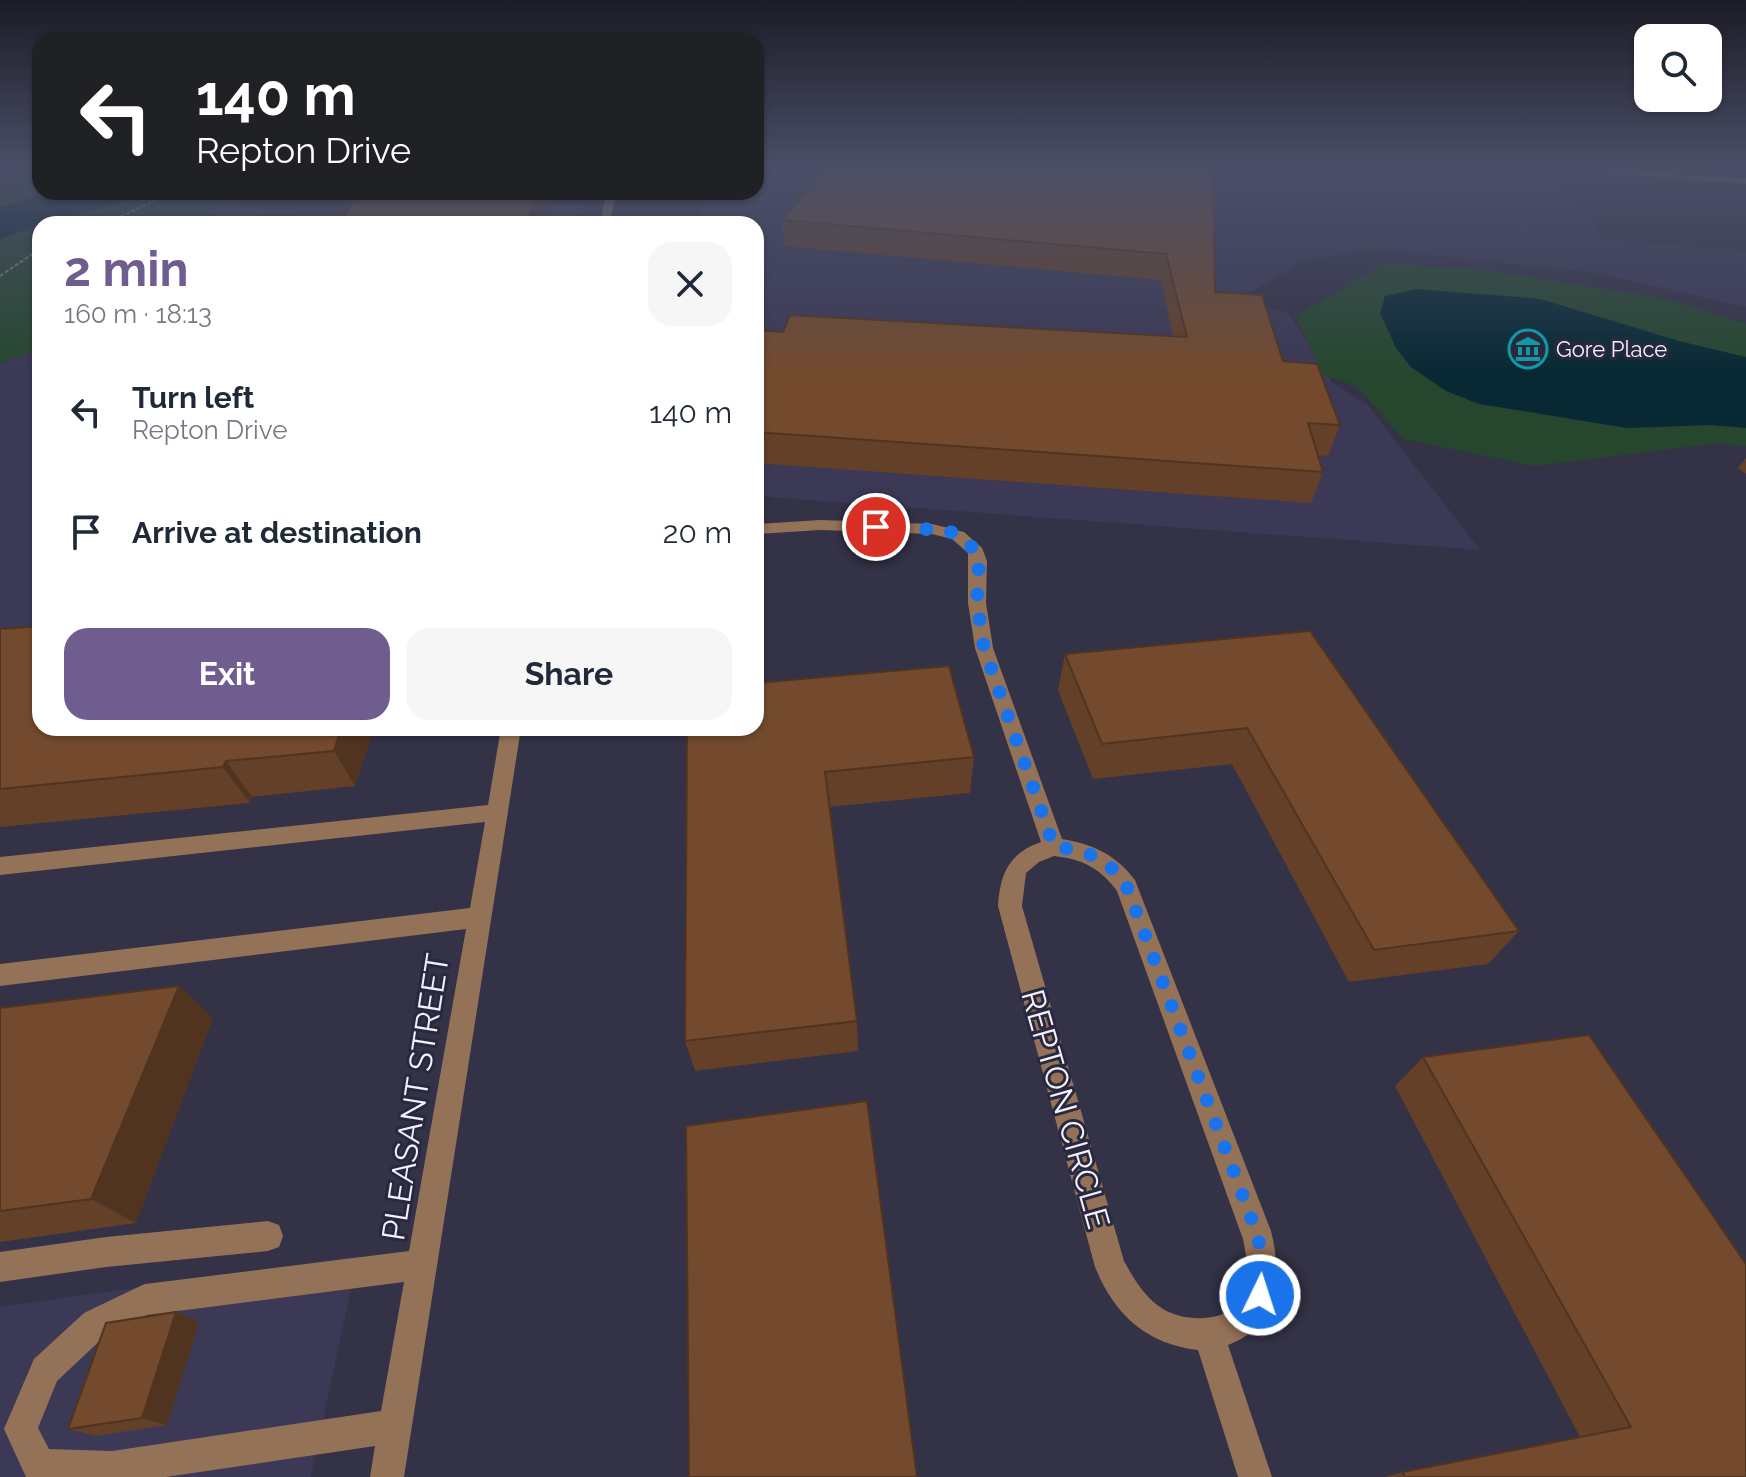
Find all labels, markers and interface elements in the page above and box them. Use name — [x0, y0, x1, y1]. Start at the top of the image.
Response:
map controls — [1634, 24, 1722, 112]
button: search — [1634, 24, 1722, 112]
text: 140 m — [196, 62, 356, 128]
icon: left — [64, 64, 168, 168]
text: Repton Drive — [196, 129, 411, 171]
text: 2 min — [64, 241, 189, 297]
button: close — [648, 242, 732, 326]
text: 160 m · 18:13 — [64, 299, 212, 329]
museum icon: Gore Place — [1507, 328, 1549, 370]
place label: Gore Place — [1556, 336, 1667, 362]
text: Turn left — [132, 380, 254, 415]
icon: left — [64, 390, 108, 434]
text: 140 m — [649, 395, 732, 430]
text: Repton Drive — [132, 415, 287, 445]
pin — [842, 493, 910, 561]
icon: arrive — [854, 505, 898, 549]
icon: arrive — [64, 510, 108, 554]
text: Arrive at destination — [132, 515, 422, 550]
text: 20 m — [663, 515, 732, 550]
button: Exit — [64, 628, 390, 720]
button: Share — [406, 628, 732, 720]
street label: PLEASANT STREET — [374, 951, 456, 1243]
street label: REPTON CIRCLE — [1014, 985, 1118, 1233]
position arrow — [1218, 1253, 1302, 1337]

